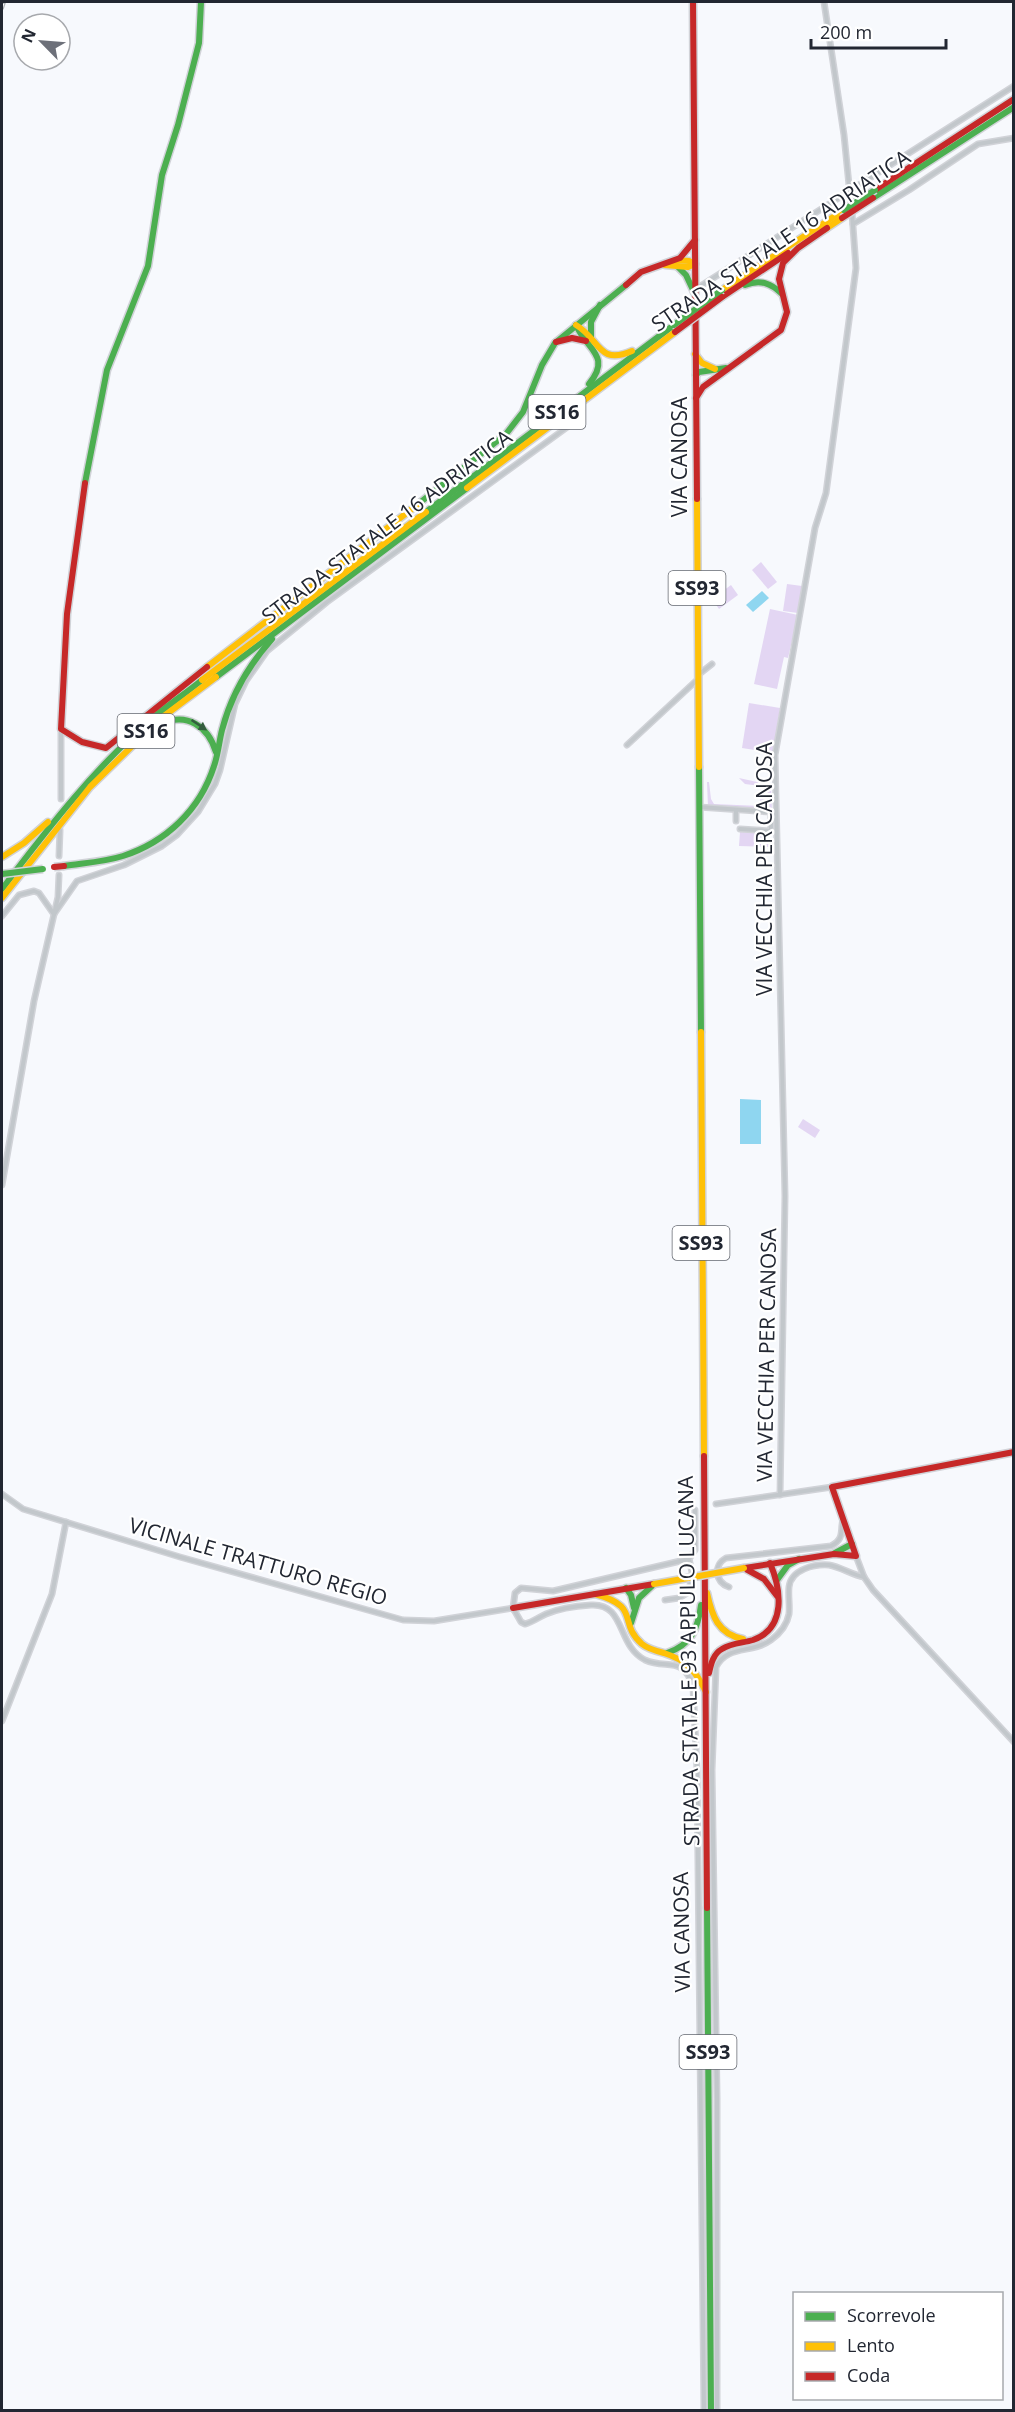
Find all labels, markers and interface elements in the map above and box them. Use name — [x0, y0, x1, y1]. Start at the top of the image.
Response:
north arrow — [12, 12, 72, 72]
scale bar — [811, 12, 946, 50]
text: 200 m — [820, 20, 872, 44]
text: N — [16, 25, 41, 46]
street label: STRADA STATALE 16 ADRIATICA — [646, 142, 916, 338]
road number: SS16 — [528, 395, 586, 429]
street label: VIA CANOSA — [665, 396, 693, 517]
street label: STRADA STATALE 16 ADRIATICA — [256, 422, 518, 630]
road number: SS93 — [668, 571, 726, 605]
road number: SS16 — [118, 714, 174, 748]
one-way arrow — [190, 720, 207, 731]
street label: VIA VECCHIA PER CANOSA — [750, 741, 778, 996]
road number: SS93 — [672, 1226, 730, 1260]
street label: VIA VECCHIA PER CANOSA — [750, 1227, 782, 1482]
street label: STRADA STATALE 93 APPULO LUCANA — [671, 1475, 705, 1846]
street label: VICINALE TRATTURO REGIO — [126, 1511, 391, 1611]
street label: VIA CANOSA — [666, 1871, 696, 1993]
road number: SS93 — [680, 2035, 736, 2069]
legend — [793, 2292, 1003, 2400]
text: Scorrevole — [847, 2303, 936, 2327]
text: Lento — [847, 2333, 895, 2357]
text: Coda — [847, 2363, 890, 2387]

